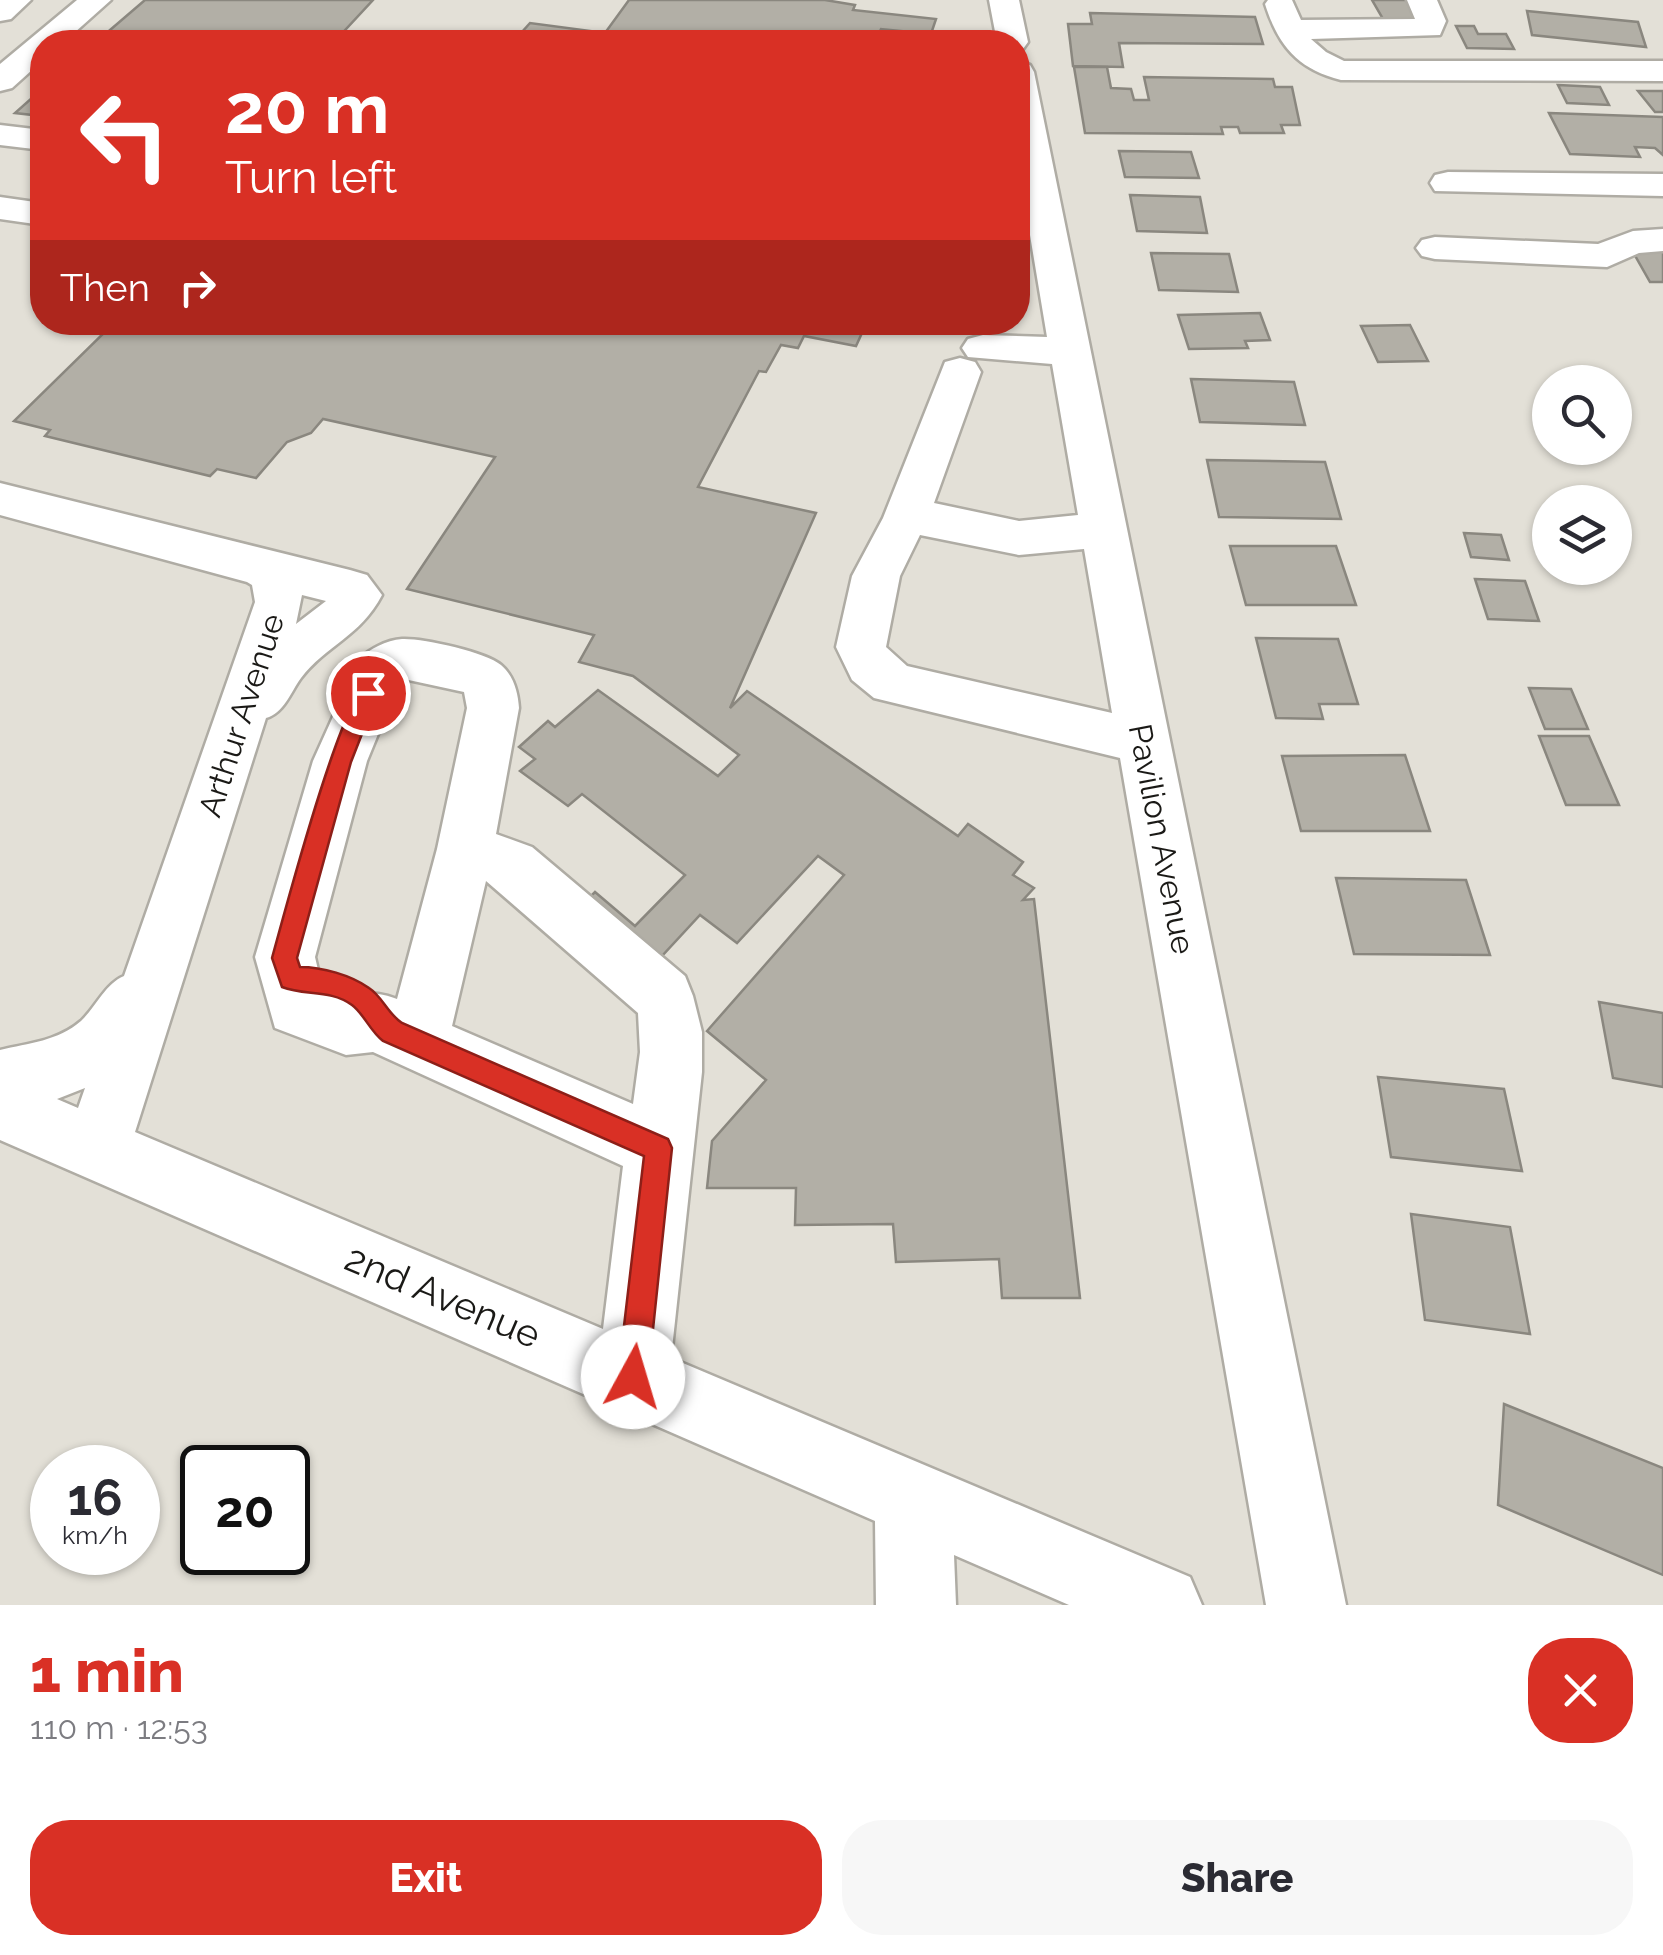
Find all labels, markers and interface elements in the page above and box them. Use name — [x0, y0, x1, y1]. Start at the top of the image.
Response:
text: 20 m — [225, 67, 389, 149]
icon: left — [60, 70, 190, 200]
text: Turn left — [225, 151, 397, 204]
icon: right — [170, 260, 225, 315]
text: Then — [60, 265, 150, 310]
map controls — [1532, 365, 1632, 585]
button: search — [1532, 365, 1632, 465]
button: layers — [1532, 485, 1632, 585]
street label: Arthur Avenue — [191, 609, 291, 821]
pin — [326, 651, 411, 736]
icon: arrive — [341, 666, 396, 721]
street label: Pavilion Avenue — [1122, 721, 1202, 957]
street label: 2nd Avenue — [339, 1235, 547, 1357]
position arrow — [581, 1325, 685, 1429]
speed limit sign: 20 — [180, 1445, 310, 1575]
text: 16 — [67, 1468, 123, 1527]
text: km/h — [62, 1520, 128, 1550]
text: 1 min — [30, 1636, 184, 1706]
button: close — [1528, 1638, 1633, 1743]
text: 110 m · 12:53 — [30, 1709, 208, 1746]
button: Exit — [30, 1820, 822, 1935]
button: Share — [842, 1820, 1633, 1935]

